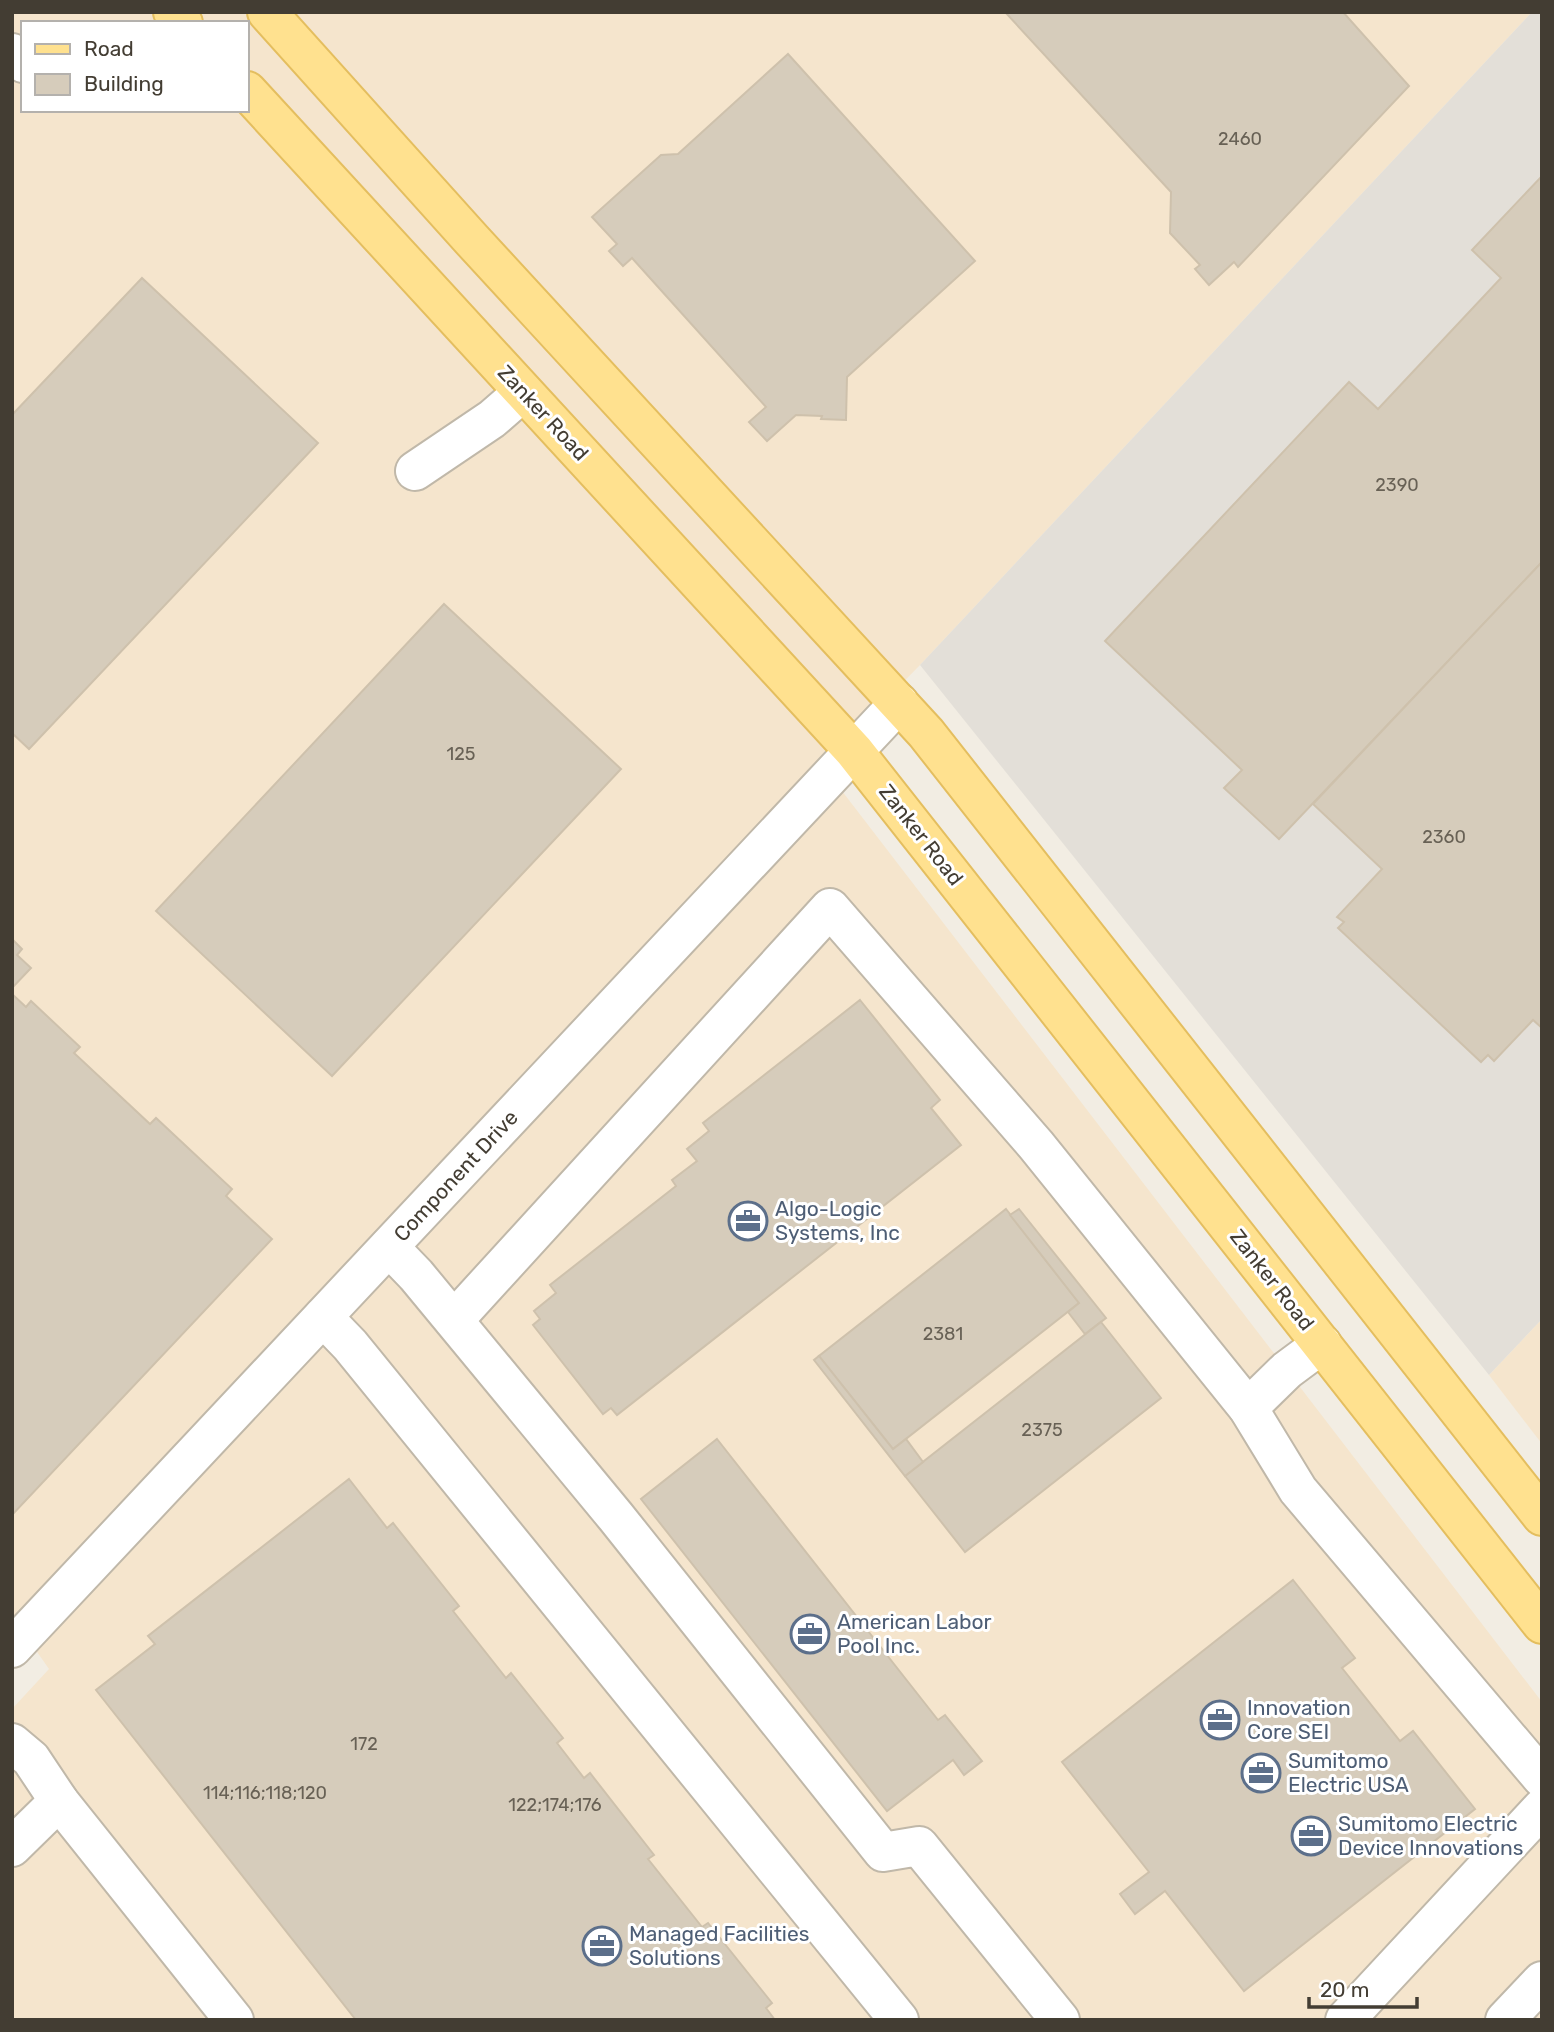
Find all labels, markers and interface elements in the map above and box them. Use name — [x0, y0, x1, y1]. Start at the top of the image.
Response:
legend — [21, 21, 248, 112]
text: Road — [84, 36, 134, 61]
text: Building — [84, 71, 164, 96]
house number: 2460 — [1218, 128, 1262, 150]
street label: Zanker Road — [493, 360, 594, 466]
house number: 2390 — [1375, 474, 1419, 496]
house number: 125 — [447, 743, 475, 765]
street label: Zanker Road — [874, 779, 969, 890]
house number: 2360 — [1422, 826, 1466, 848]
street label: Component Drive — [388, 1105, 523, 1246]
place label: Algo-Logic Systems, Inc — [775, 1196, 900, 1245]
office icon: Algo-Logic Systems, Inc — [727, 1200, 769, 1242]
street label: Zanker Road — [1225, 1224, 1320, 1335]
house number: 2381 — [923, 1323, 963, 1345]
house number: 2375 — [1021, 1419, 1063, 1441]
place label: American Labor Pool Inc. — [837, 1609, 992, 1658]
office icon: American Labor Pool Inc. — [789, 1613, 831, 1655]
place label: Innovation Core SEI — [1247, 1695, 1351, 1744]
office icon: Innovation Core SEI — [1199, 1699, 1241, 1741]
house number: 172 — [350, 1733, 378, 1755]
place label: Sumitomo Electric USA — [1288, 1748, 1409, 1797]
office icon: Sumitomo Electric USA — [1240, 1752, 1282, 1794]
house number: 114;116;118;120 — [203, 1782, 327, 1804]
house number: 122;174;176 — [508, 1794, 602, 1816]
place label: Sumitomo Electric Device Innovations — [1338, 1811, 1523, 1860]
office icon: Sumitomo Electric Device Innovations — [1290, 1815, 1332, 1857]
place label: Managed Facilities Solutions — [629, 1921, 809, 1970]
office icon: Managed Facilities Solutions — [581, 1925, 623, 1967]
scale bar — [1309, 1966, 1418, 2010]
text: 20 m — [1320, 1977, 1369, 2002]

